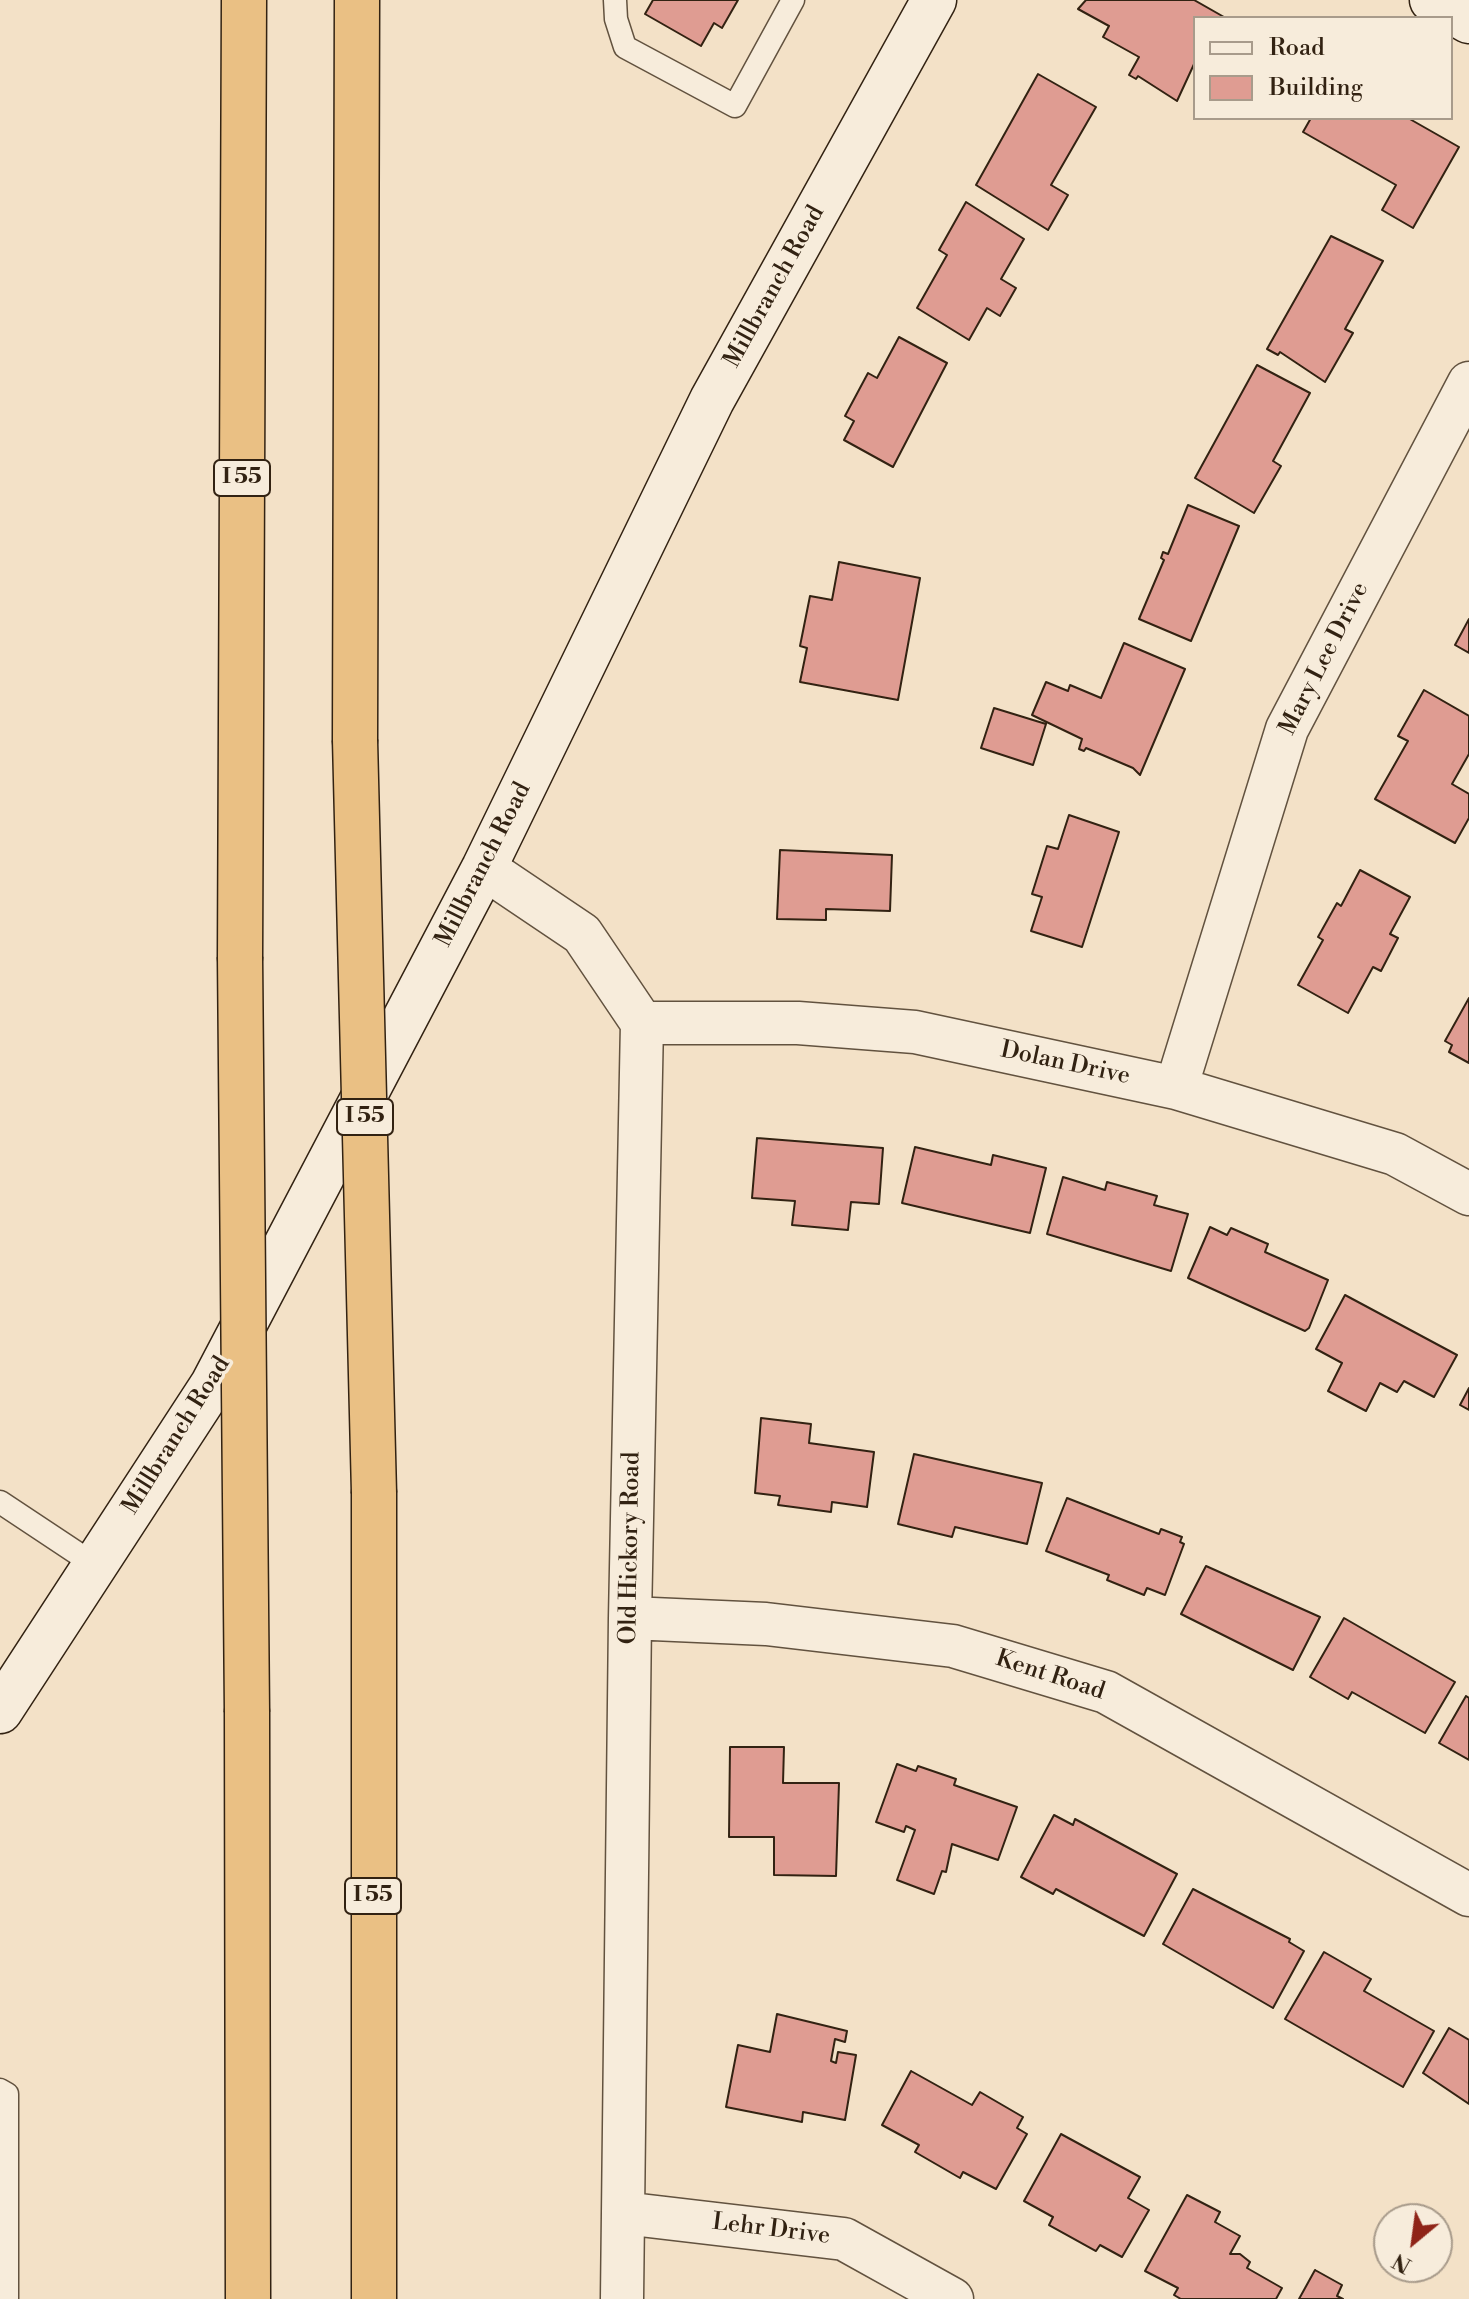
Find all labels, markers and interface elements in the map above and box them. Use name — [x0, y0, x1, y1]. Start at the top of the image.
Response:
legend — [1193, 16, 1453, 120]
text: Road — [1269, 33, 1325, 63]
text: Building — [1269, 73, 1363, 103]
street label: Millbranch Road — [719, 201, 831, 373]
road number: I 55 — [214, 460, 270, 496]
street label: Mary Lee Drive — [1274, 578, 1376, 740]
street label: Millbranch Road — [430, 778, 538, 952]
street label: Dolan Drive — [998, 1036, 1132, 1092]
road number: I 55 — [337, 1099, 393, 1135]
street label: Millbranch Road — [117, 1352, 237, 1520]
street label: Old Hickory Road — [615, 1451, 647, 1645]
street label: Kent Road — [992, 1645, 1108, 1707]
road number: I 55 — [345, 1878, 401, 1914]
north arrow — [1373, 2203, 1453, 2283]
street label: Lehr Drive — [710, 2208, 832, 2252]
text: N — [1388, 2247, 1416, 2279]

